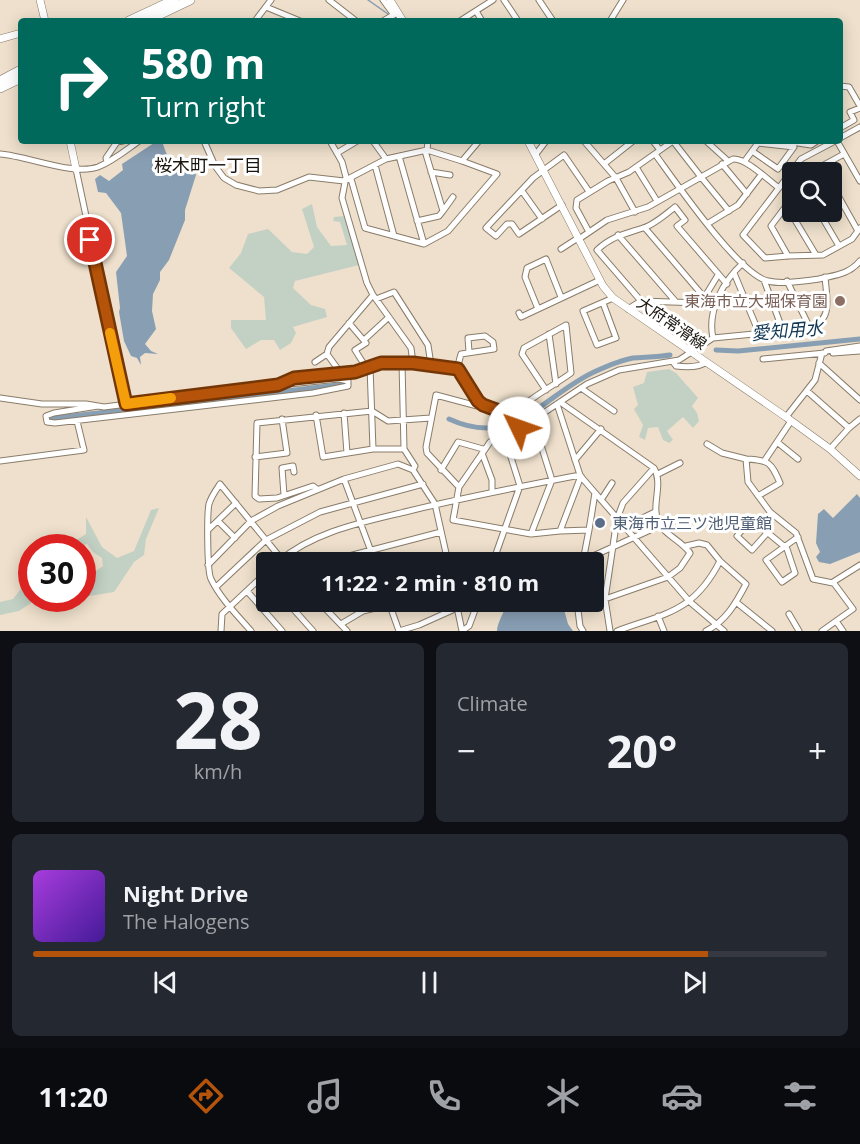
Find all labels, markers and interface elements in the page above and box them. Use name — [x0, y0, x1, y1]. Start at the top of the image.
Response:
text: 580 m — [141, 34, 265, 91]
icon: right — [42, 42, 120, 120]
text: Turn right — [141, 88, 266, 125]
district label: 桜木町一丁目 — [154, 153, 262, 177]
map controls — [782, 162, 842, 222]
button: search — [782, 162, 842, 222]
pin — [64, 214, 115, 265]
icon: arrive — [73, 223, 106, 256]
place label: 東海市立大堀保育園 — [684, 290, 828, 312]
street label: 大府常滑線 — [633, 292, 711, 354]
marker: 東海市立大堀保育園 — [833, 294, 847, 308]
water label: 愛知用水 — [750, 315, 826, 345]
position arrow — [487, 396, 551, 460]
place label: 東海市立三ツ池児童館 — [612, 512, 772, 534]
marker: 東海市立三ツ池児童館 — [593, 516, 607, 530]
speed limit sign: 30 — [18, 534, 96, 612]
text: 11:22 · 2 min · 810 m — [321, 567, 539, 597]
text: 28 — [173, 666, 263, 772]
text: Climate — [457, 690, 528, 717]
text: 20° — [607, 720, 677, 781]
text: − — [457, 728, 476, 773]
text: + — [808, 728, 827, 773]
text: km/h — [194, 758, 242, 785]
text: Night Drive — [123, 878, 248, 908]
text: The Halogens — [123, 908, 250, 935]
icon: previous — [149, 966, 182, 999]
icon: pause — [413, 966, 446, 999]
icon: next — [678, 966, 711, 999]
icon: directions — [185, 1075, 227, 1117]
icon: music — [304, 1075, 346, 1117]
icon: phone — [423, 1075, 465, 1117]
icon: climate — [542, 1075, 584, 1117]
icon: car — [661, 1075, 703, 1117]
icon: filters — [779, 1075, 821, 1117]
text: 11:20 — [38, 1078, 108, 1115]

